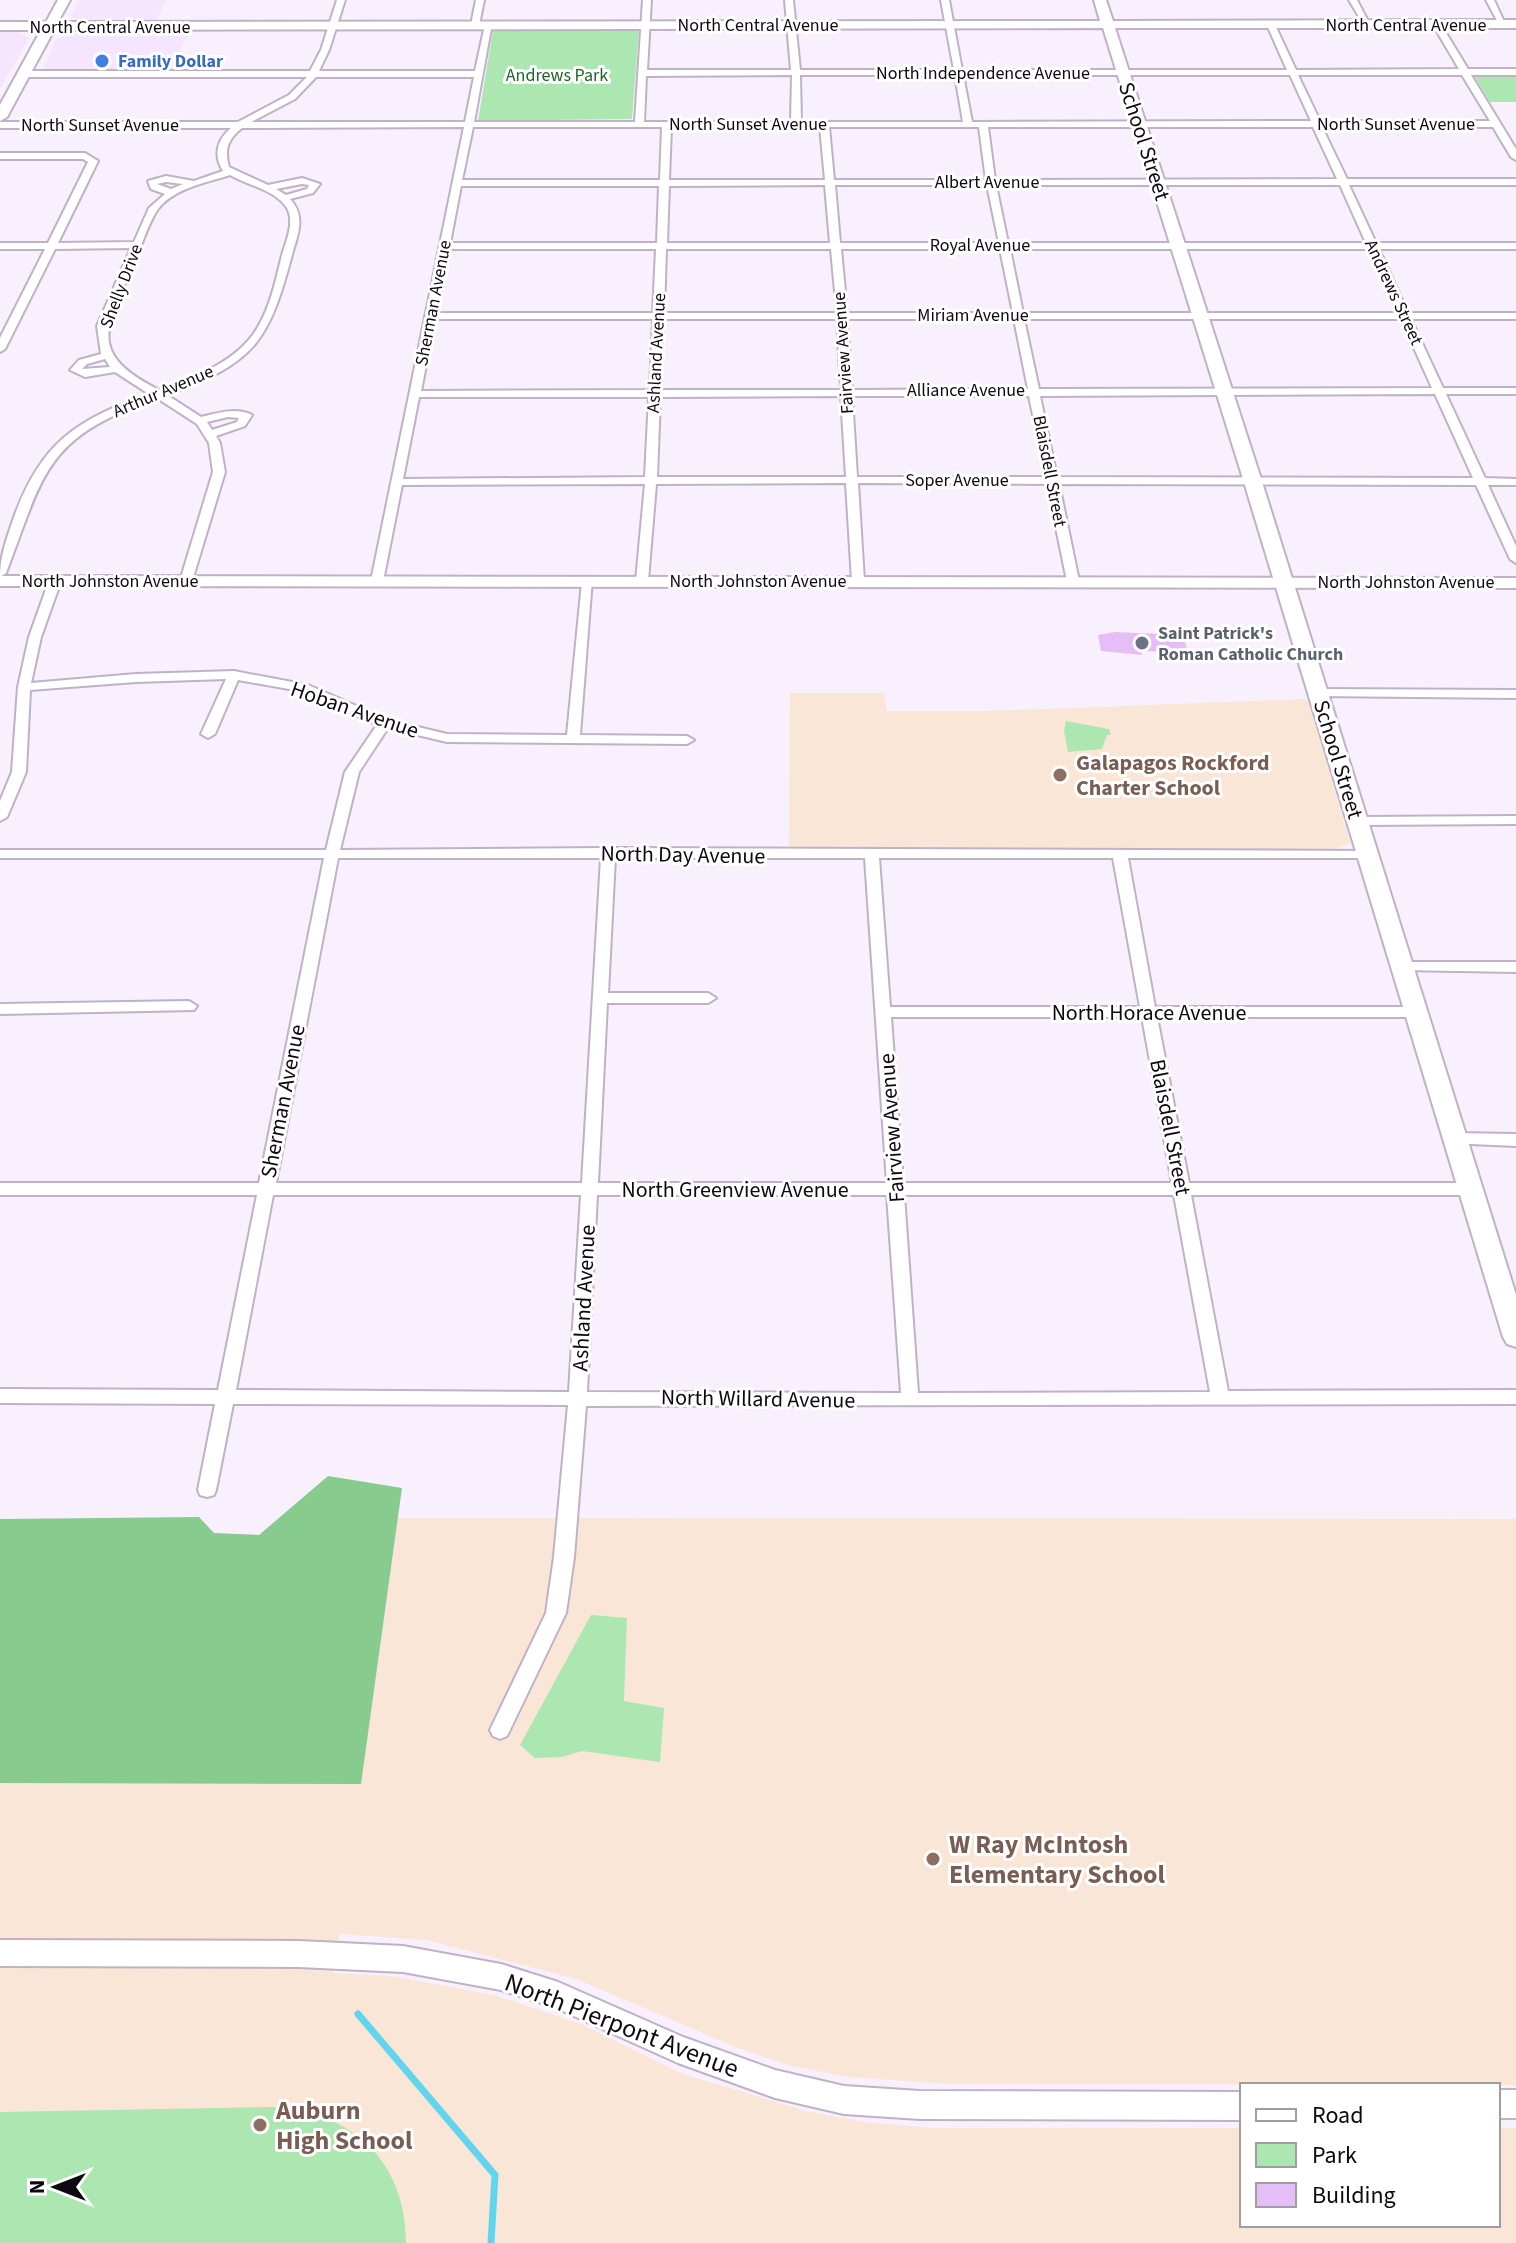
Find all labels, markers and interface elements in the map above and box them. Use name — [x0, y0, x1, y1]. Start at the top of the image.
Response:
street label: North Central Avenue — [678, 13, 838, 38]
street label: North Central Avenue — [1326, 13, 1486, 38]
street label: North Central Avenue — [30, 15, 190, 40]
place label: Family Dollar — [118, 49, 224, 74]
marker: Family Dollar — [93, 52, 111, 70]
street label: North Independence Avenue — [876, 61, 1090, 86]
park label: Andrews Park — [506, 63, 608, 88]
street label: School Street — [1110, 78, 1178, 205]
street label: North Sunset Avenue — [669, 112, 827, 137]
street label: North Sunset Avenue — [1317, 112, 1475, 137]
street label: North Sunset Avenue — [21, 113, 179, 138]
street label: Albert Avenue — [935, 170, 1039, 195]
street label: Royal Avenue — [930, 233, 1030, 258]
street label: Andrews Street — [1358, 235, 1429, 349]
street label: Sherman Avenue — [409, 238, 458, 368]
street label: Shelly Drive — [94, 240, 149, 332]
street label: Fairview Avenue — [827, 291, 860, 415]
street label: Ashland Avenue — [641, 292, 672, 414]
street label: Miriam Avenue — [917, 303, 1029, 328]
street label: Arthur Avenue — [109, 359, 217, 424]
street label: Alliance Avenue — [907, 378, 1025, 403]
street label: Blaisdell Street — [1026, 413, 1073, 529]
street label: Soper Avenue — [905, 468, 1009, 493]
street label: North Johnston Avenue — [22, 569, 198, 594]
street label: North Johnston Avenue — [670, 569, 846, 594]
street label: North Johnston Avenue — [1318, 570, 1494, 595]
place label: Saint Patrick's Roman Catholic Church — [1158, 621, 1343, 667]
marker: Saint Patrick's Roman Catholic Church — [1133, 634, 1151, 652]
street label: Hoban Avenue — [286, 673, 423, 747]
street label: School Street — [1305, 696, 1371, 823]
place label: Galapagos Rockford Charter School — [1076, 747, 1270, 804]
marker: Galapagos Rockford Charter School — [1051, 766, 1069, 784]
street label: North Day Avenue — [600, 838, 766, 872]
street label: North Horace Avenue — [1052, 997, 1246, 1029]
street label: Sherman Avenue — [252, 1022, 314, 1181]
street label: Fairview Avenue — [871, 1052, 913, 1204]
street label: Blaisdell Street — [1141, 1056, 1199, 1199]
street label: North Greenview Avenue — [621, 1174, 849, 1206]
street label: Ashland Avenue — [564, 1224, 604, 1372]
street label: North Willard Avenue — [660, 1381, 856, 1417]
place label: W Ray McIntosh Elementary School — [949, 1826, 1166, 1893]
marker: W Ray McIntosh Elementary School — [924, 1850, 942, 1868]
street label: North Pierpont Avenue — [499, 1964, 744, 2087]
legend — [1240, 2083, 1500, 2227]
place label: Auburn High School — [275, 2092, 413, 2159]
text: Road — [1312, 2098, 1364, 2133]
marker: Auburn High School — [251, 2116, 269, 2134]
text: Park — [1312, 2138, 1357, 2173]
north arrow — [16, 2147, 96, 2227]
text: Building — [1312, 2178, 1396, 2213]
text: N — [21, 2180, 53, 2194]

